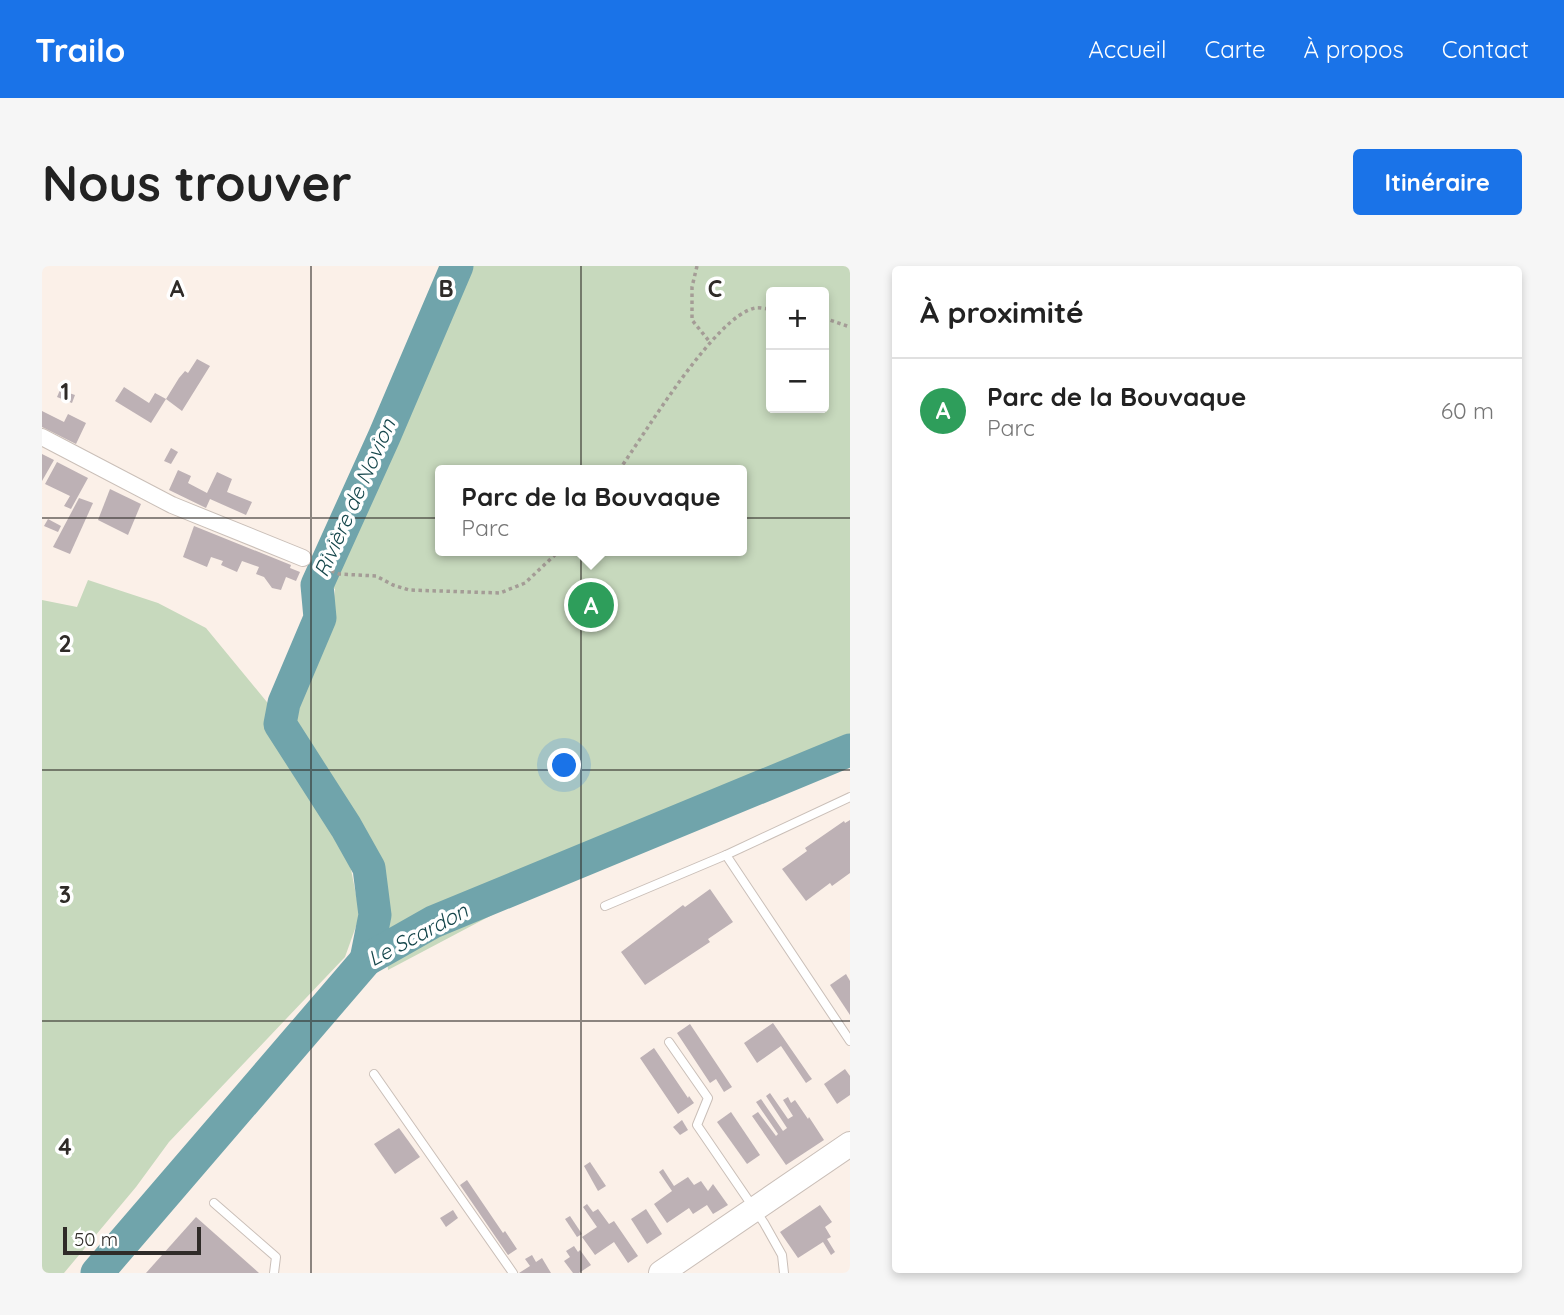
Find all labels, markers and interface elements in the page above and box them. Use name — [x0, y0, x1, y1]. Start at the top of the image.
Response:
text: Trailo — [35, 29, 125, 70]
text: Accueil — [1088, 34, 1167, 64]
text: Carte — [1205, 34, 1266, 64]
text: À propos — [1304, 34, 1404, 64]
text: Contact — [1442, 34, 1529, 64]
button: Itinéraire — [1353, 149, 1522, 215]
text: Nous trouver — [42, 152, 352, 213]
text: A — [170, 274, 185, 303]
text: B — [438, 274, 454, 303]
text: C — [708, 274, 722, 303]
map controls — [766, 287, 829, 413]
button: + — [766, 287, 829, 350]
text: À proximité — [920, 293, 1084, 331]
button: − — [766, 350, 829, 413]
text: 1 — [61, 377, 69, 406]
text: Parc de la Bouvaque — [987, 380, 1246, 413]
text: A — [936, 396, 950, 425]
text: 60 m — [1441, 396, 1494, 425]
text: Parc — [987, 413, 1035, 442]
water label: Rivière de Novion — [308, 414, 401, 580]
popup — [435, 465, 747, 556]
text: Parc de la Bouvaque — [461, 480, 721, 513]
text: Parc — [461, 513, 509, 542]
pin: A — [568, 579, 614, 631]
text: 2 — [58, 629, 72, 658]
your location — [547, 748, 581, 782]
text: 3 — [59, 880, 71, 909]
water label: Le Scardon — [363, 897, 473, 971]
text: 4 — [58, 1132, 72, 1161]
scale bar — [63, 1224, 201, 1256]
text: 50 m — [74, 1227, 118, 1251]

